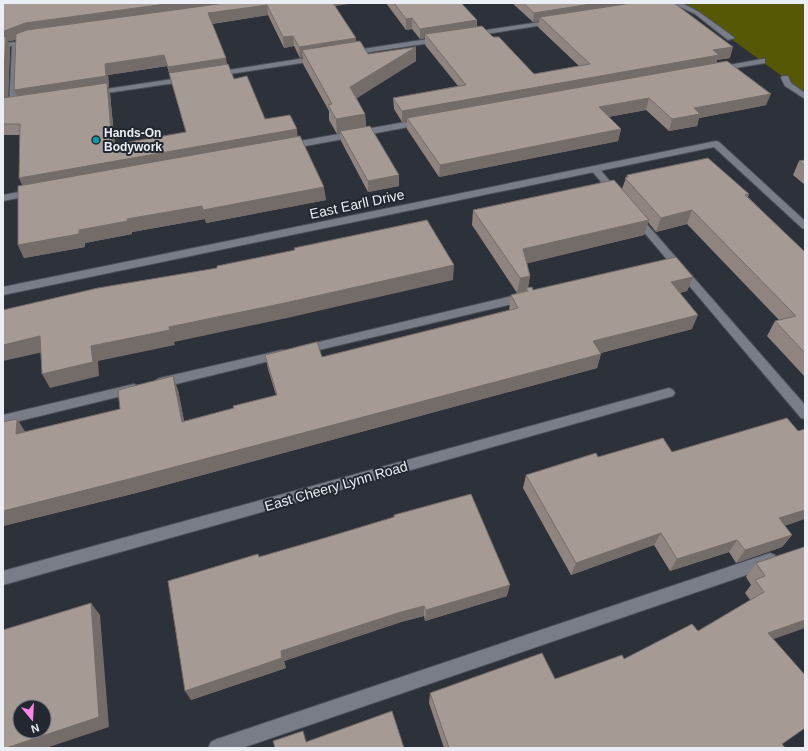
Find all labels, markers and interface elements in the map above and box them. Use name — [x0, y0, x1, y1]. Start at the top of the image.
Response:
place label: Hands-On Bodywork — [104, 126, 162, 154]
marker: Hands-On Bodywork — [91, 135, 101, 145]
street label: East Earll Drive — [308, 186, 406, 222]
street label: East Cheery Lynn Road — [263, 458, 409, 514]
north arrow — [12, 699, 52, 739]
text: N — [29, 722, 41, 735]

